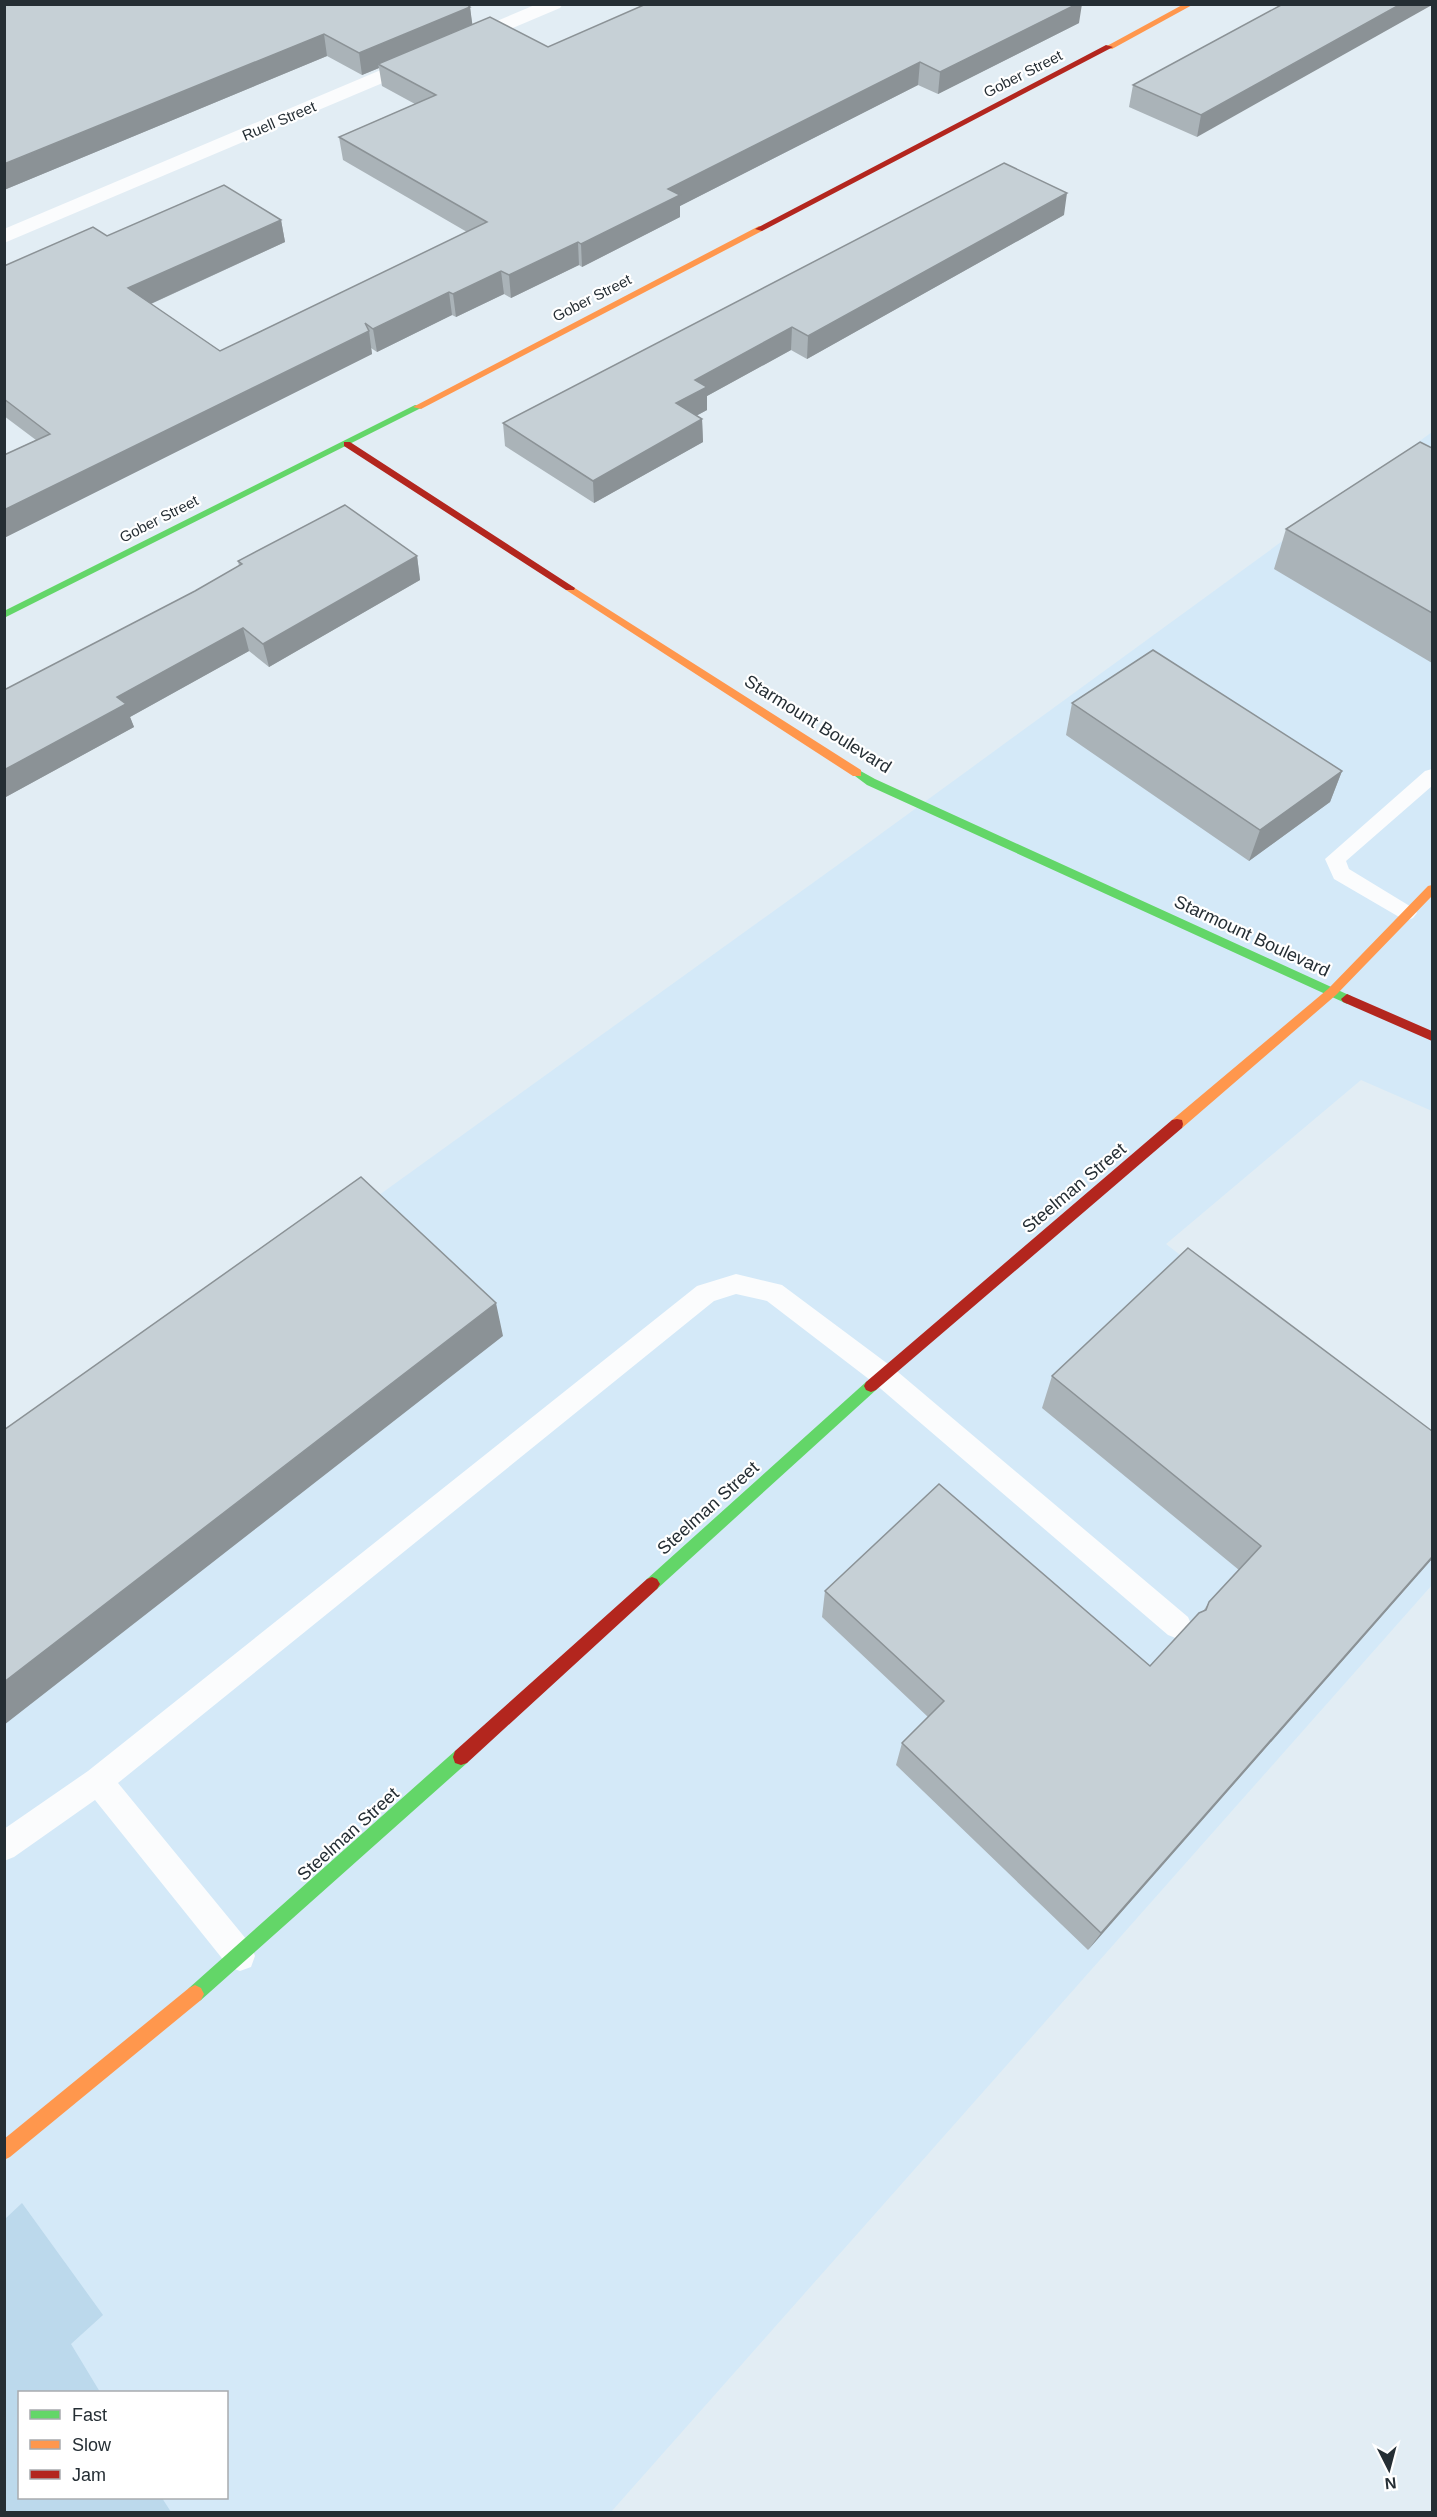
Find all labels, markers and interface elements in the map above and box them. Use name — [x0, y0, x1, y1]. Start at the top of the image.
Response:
street label: Gober Street — [981, 46, 1066, 101]
street label: Ruell Street — [239, 97, 319, 144]
street label: Gober Street — [550, 270, 635, 325]
street label: Gober Street — [117, 491, 202, 546]
street label: Starmount Boulevard — [741, 671, 895, 777]
street label: Starmount Boulevard — [1171, 891, 1333, 981]
street label: Steelman Street — [1018, 1139, 1130, 1237]
street label: Steelman Street — [653, 1457, 763, 1559]
street label: Steelman Street — [293, 1783, 403, 1885]
legend — [18, 2391, 228, 2499]
text: Fast — [72, 2405, 107, 2425]
text: Slow — [72, 2435, 112, 2455]
north arrow — [1359, 2439, 1419, 2499]
text: Jam — [72, 2465, 106, 2485]
text: N — [1384, 2474, 1397, 2492]

